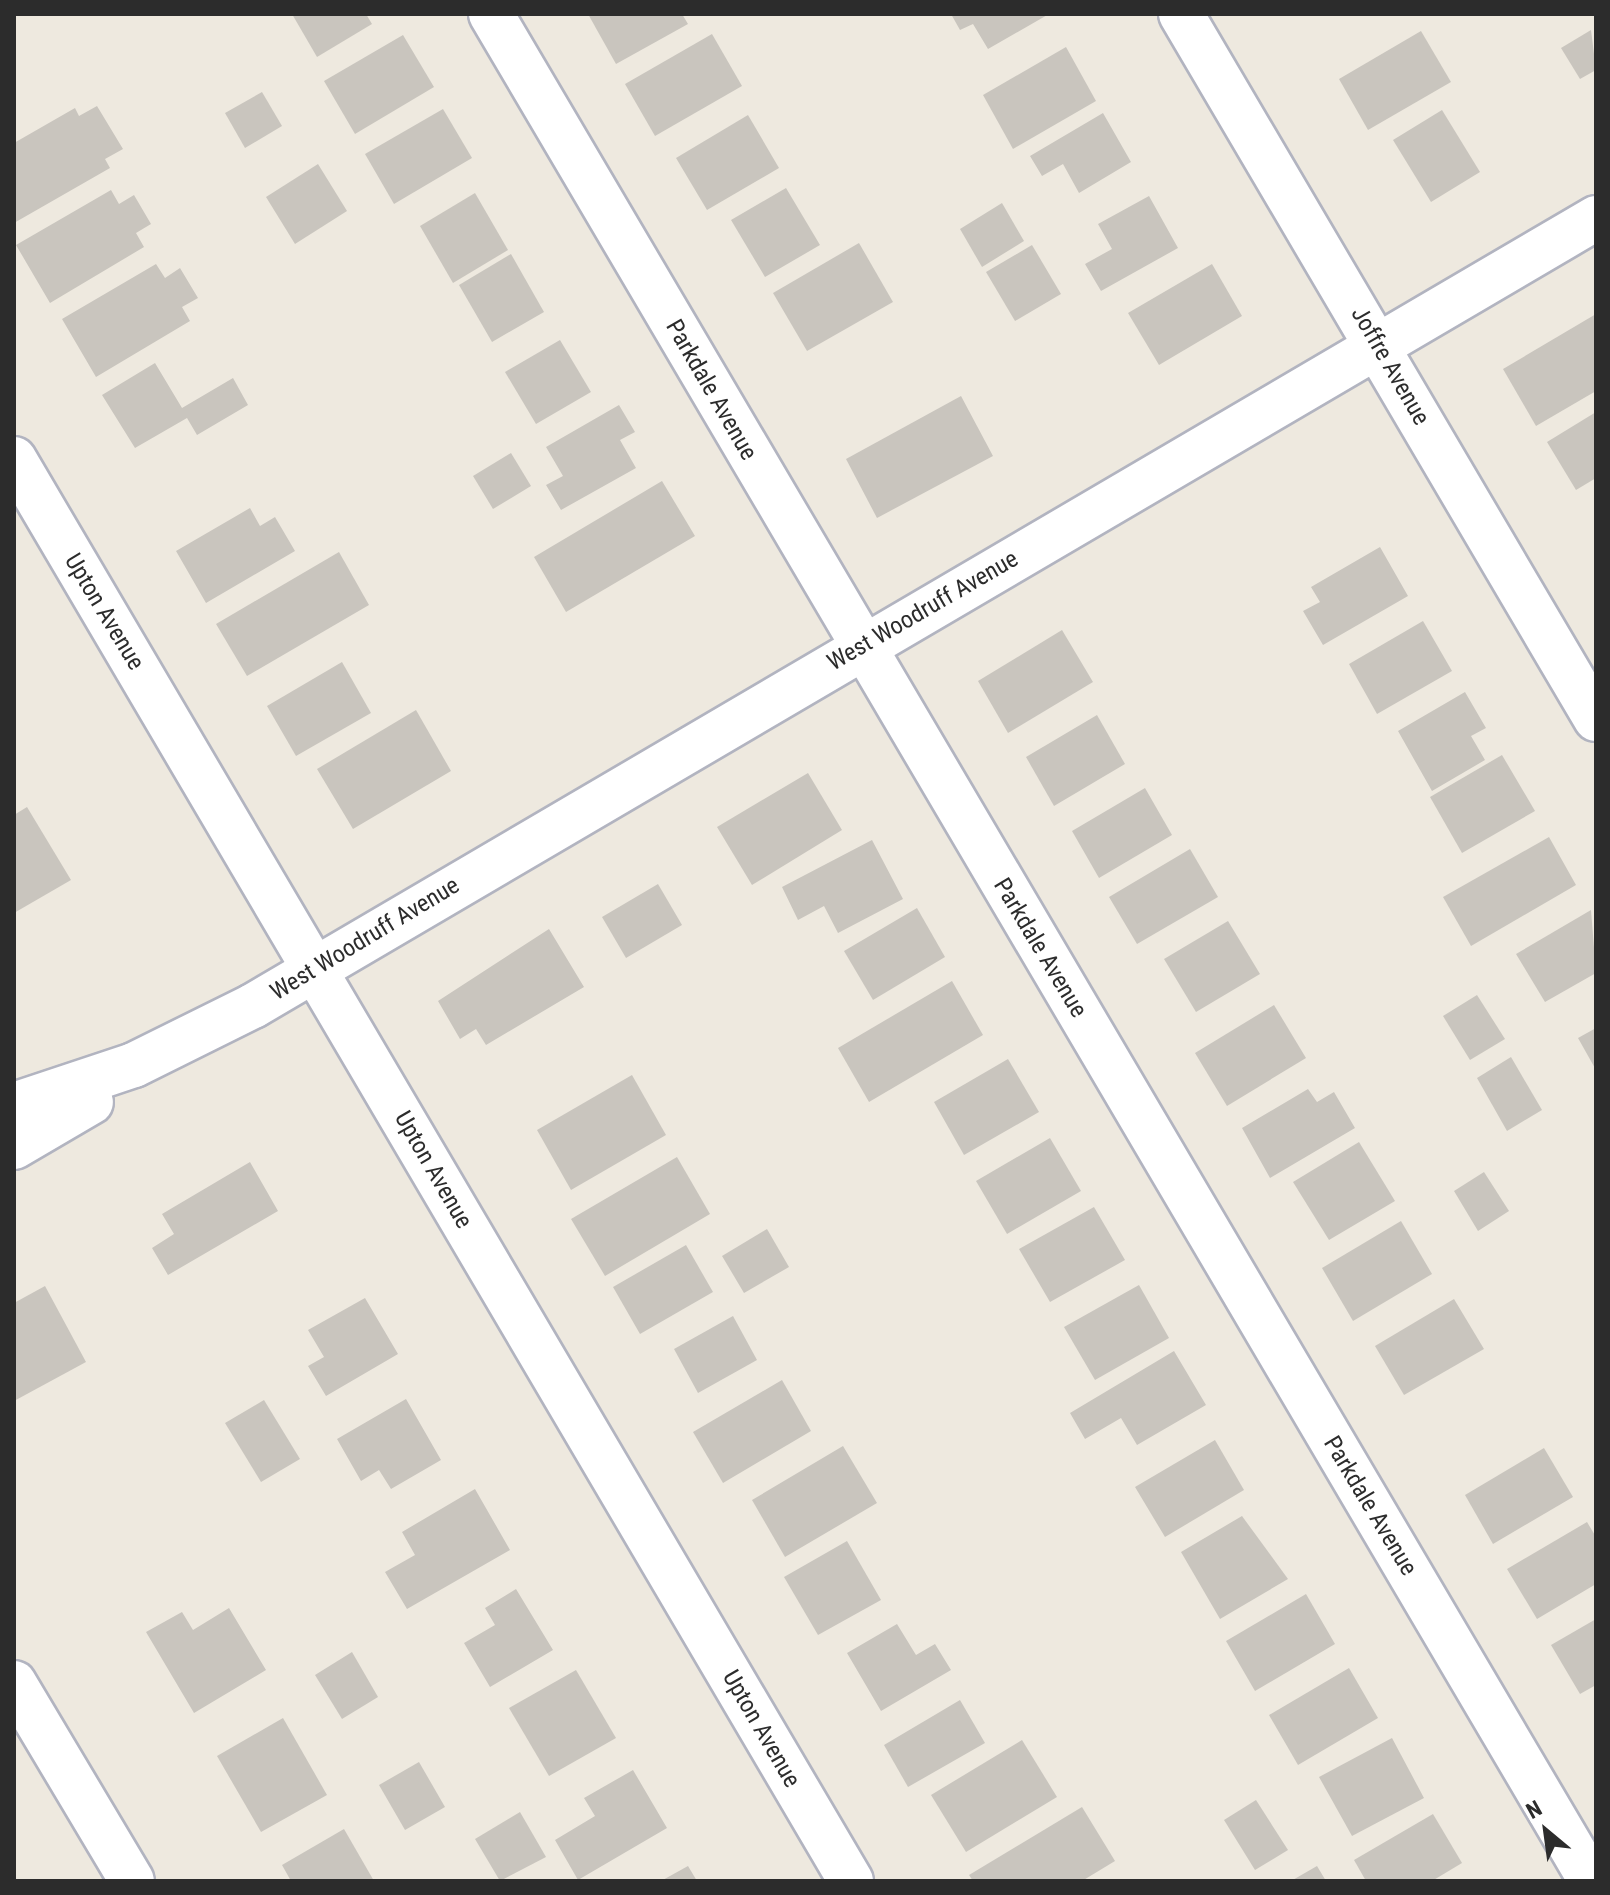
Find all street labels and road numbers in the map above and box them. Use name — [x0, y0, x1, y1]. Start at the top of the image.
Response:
street label: Joffre Avenue — [1345, 302, 1435, 430]
street label: Parkdale Avenue — [659, 315, 763, 465]
street label: West Woodruff Avenue — [823, 545, 1023, 677]
street label: Upton Avenue — [58, 549, 150, 675]
street label: West Woodruff Avenue — [265, 871, 465, 1007]
street label: Parkdale Avenue — [987, 873, 1093, 1023]
street label: Upton Avenue — [388, 1106, 478, 1234]
street label: Parkdale Avenue — [1317, 1431, 1423, 1581]
street label: Upton Avenue — [716, 1665, 806, 1793]

